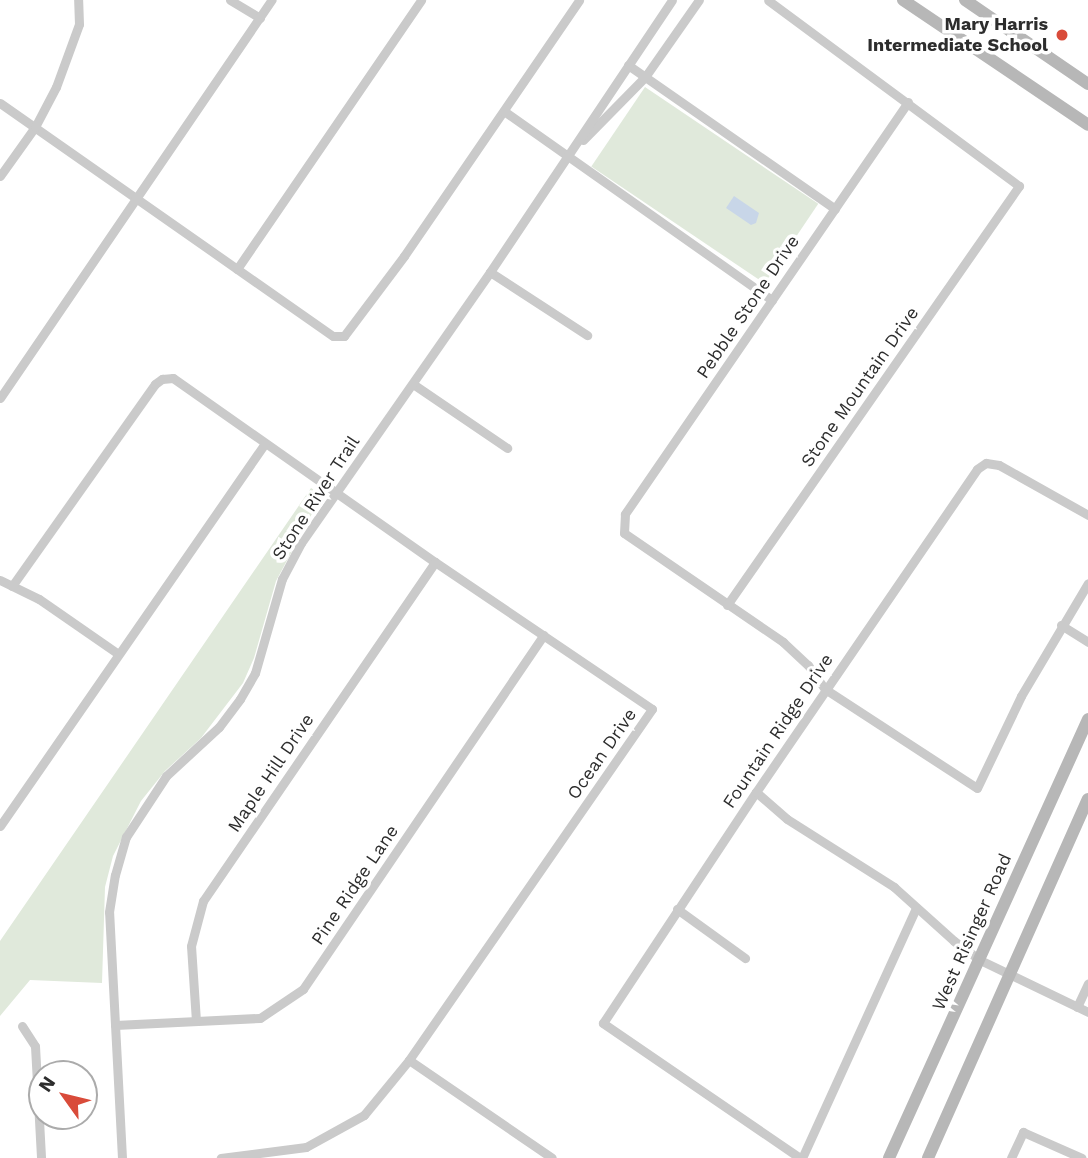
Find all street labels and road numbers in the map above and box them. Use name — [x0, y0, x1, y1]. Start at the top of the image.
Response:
street label: Pebble Stone Drive — [692, 231, 804, 383]
street label: Stone Mountain Drive — [797, 303, 923, 471]
street label: Stone River Trail — [268, 431, 364, 565]
street label: Fountain Ridge Drive — [718, 650, 838, 812]
street label: Ocean Drive — [563, 704, 641, 804]
street label: Maple Hill Drive — [223, 709, 319, 837]
street label: Pine Ridge Lane — [307, 821, 403, 949]
street label: West Risinger Road — [928, 850, 1016, 1014]

